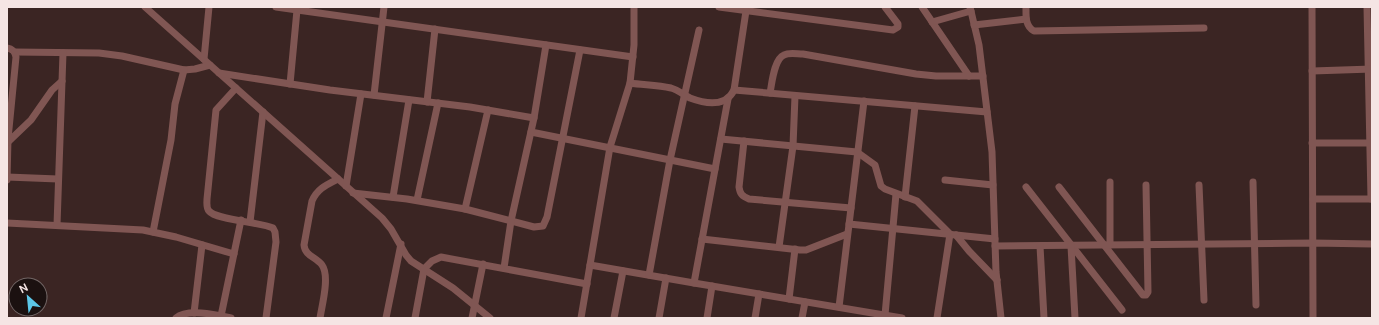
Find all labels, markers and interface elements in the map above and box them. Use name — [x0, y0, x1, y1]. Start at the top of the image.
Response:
north arrow — [8, 277, 48, 317]
text: N — [17, 280, 30, 296]

